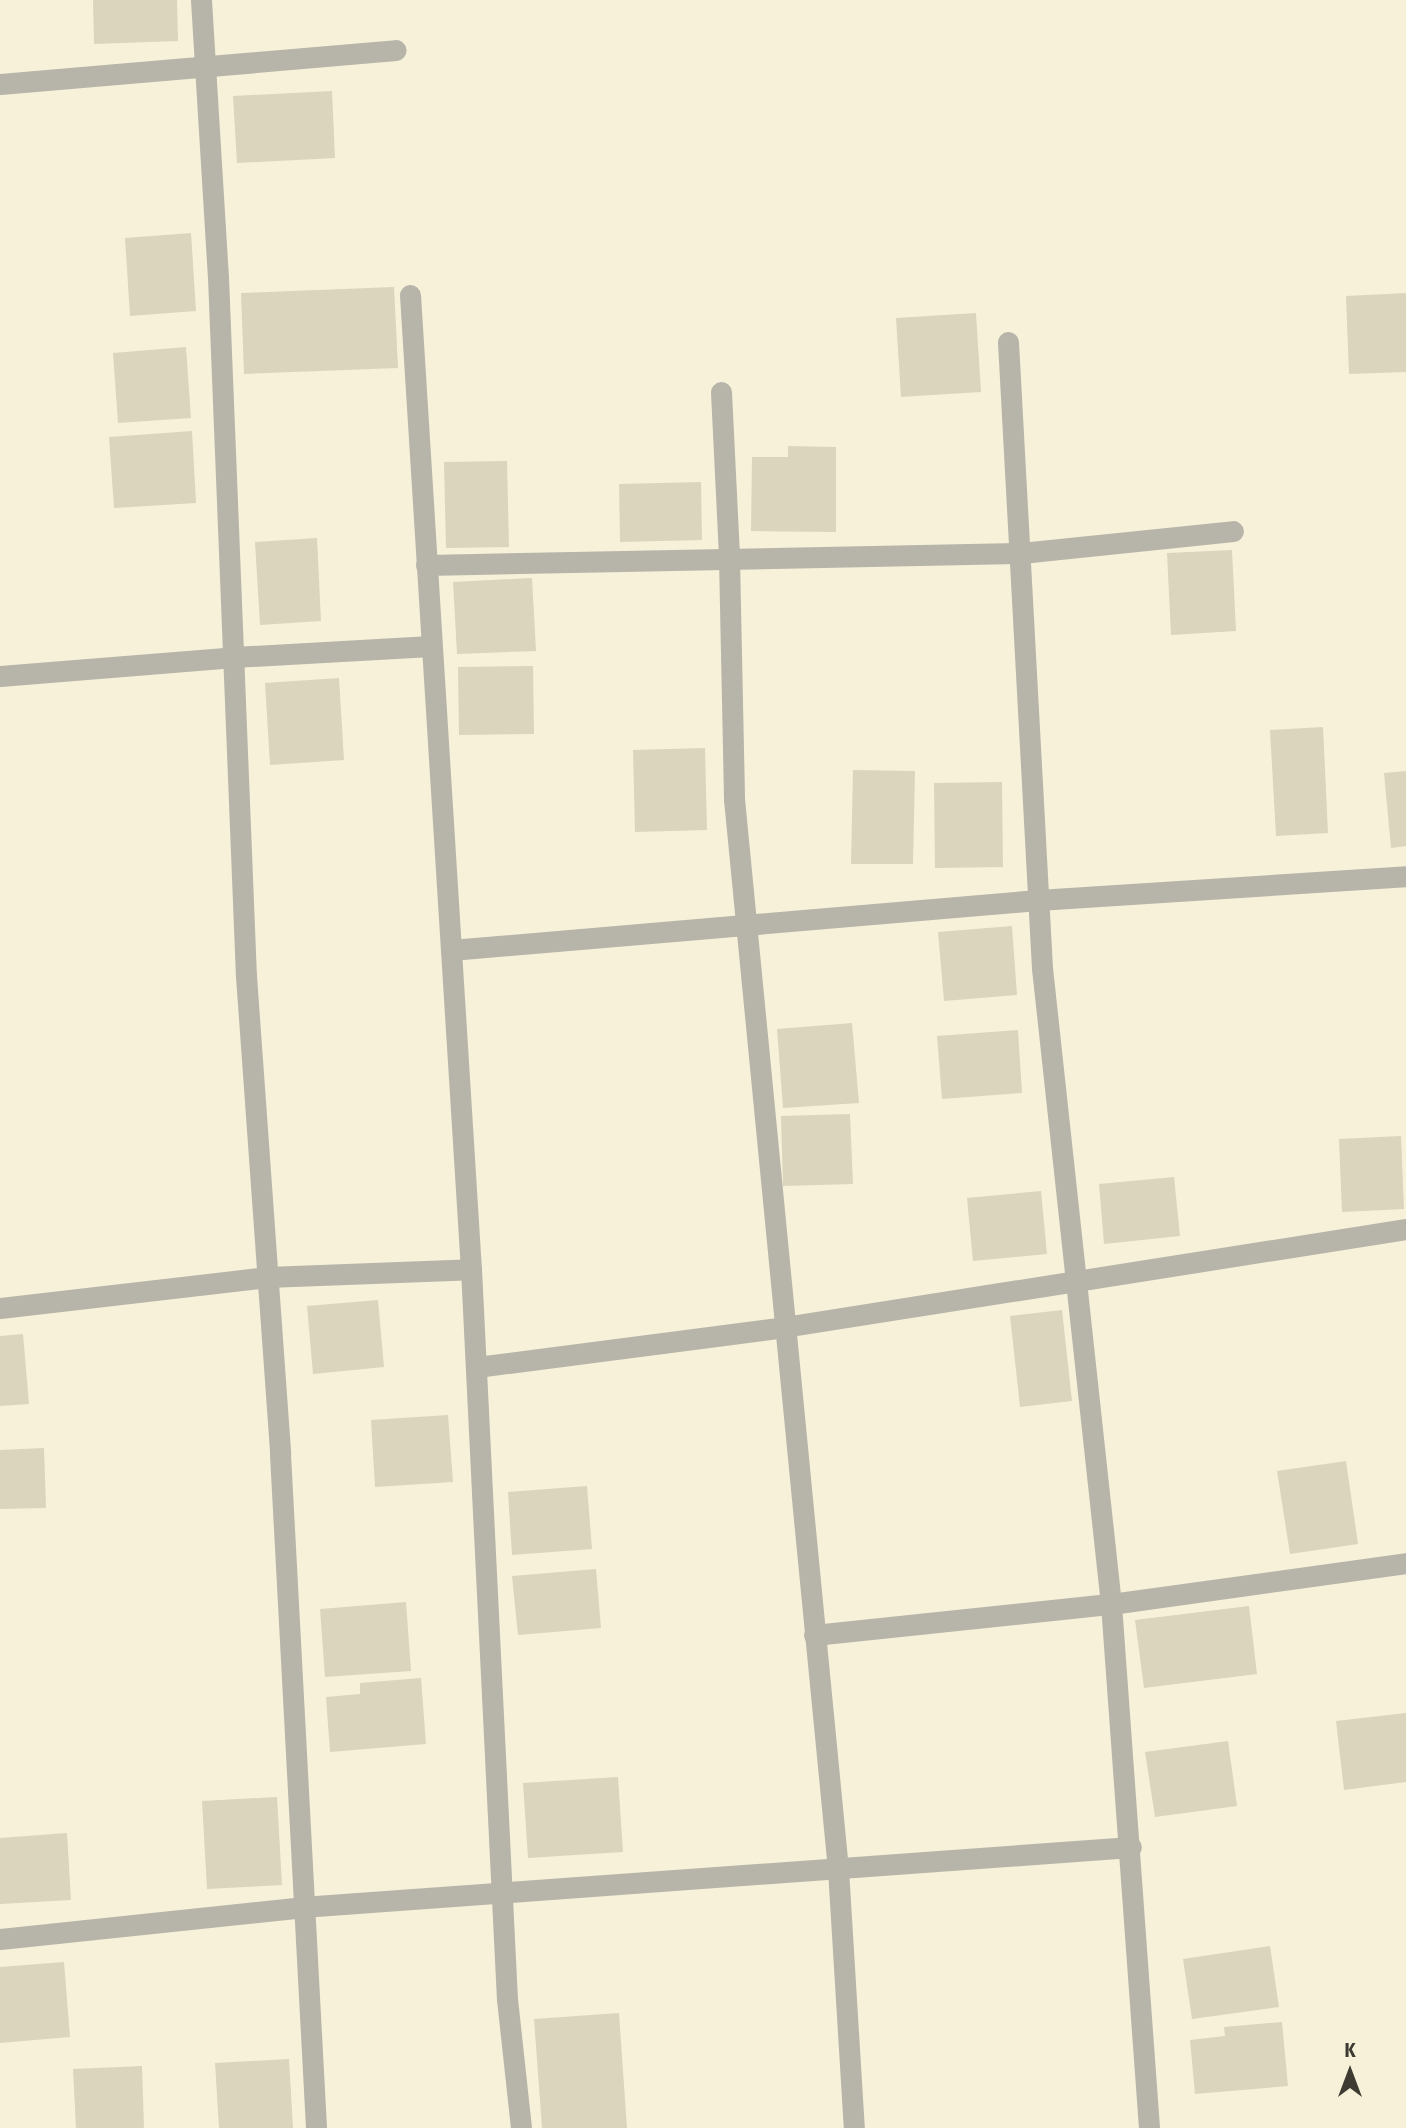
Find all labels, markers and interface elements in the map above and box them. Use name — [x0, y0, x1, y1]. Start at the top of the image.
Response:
north arrow — [1315, 2037, 1385, 2107]
text: K — [1344, 2039, 1356, 2062]

